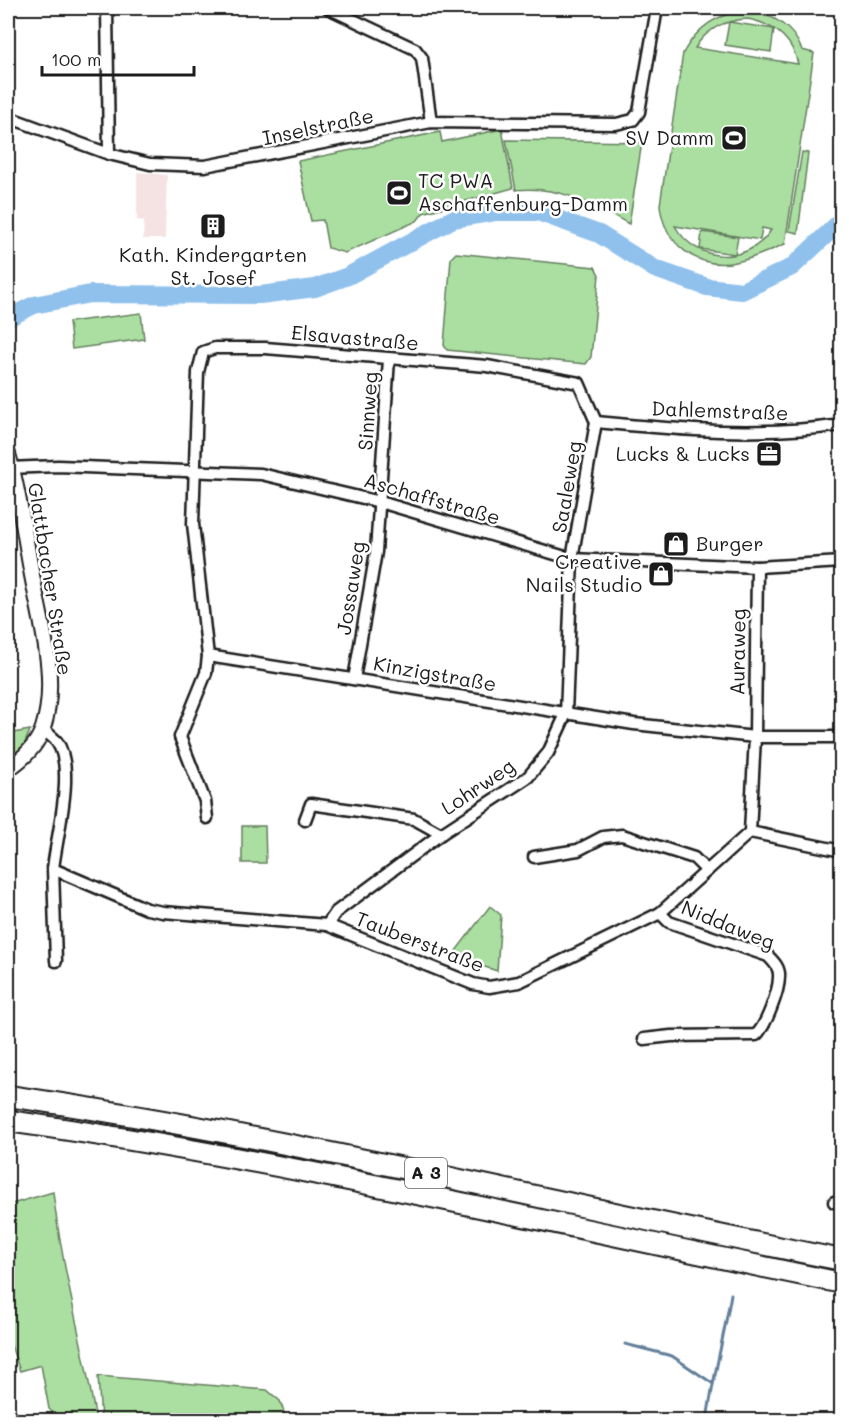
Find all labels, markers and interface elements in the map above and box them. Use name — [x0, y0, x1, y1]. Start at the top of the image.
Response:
scale bar — [42, 39, 194, 77]
text: 100 m — [51, 47, 101, 71]
street label: Inselstraße — [260, 102, 376, 150]
sports icon: SV Damm — [719, 123, 749, 153]
place label: SV Damm — [625, 124, 714, 150]
place label: TC PWA Aschaffenburg-Damm — [418, 167, 628, 216]
sports icon: TC PWA Aschaffenburg-Damm — [384, 178, 414, 208]
building icon: Kath. Kindergarten St. Josef — [198, 211, 228, 241]
place label: Kath. Kindergarten St. Josef — [119, 241, 307, 290]
street label: Elsavastraße — [290, 318, 420, 356]
street label: Sinnweg — [351, 371, 383, 451]
street label: Dahlemstraße — [651, 395, 789, 425]
street label: Saaleweg — [545, 439, 587, 535]
office icon: Lucks & Lucks — [754, 439, 784, 469]
place label: Lucks & Lucks — [616, 440, 750, 466]
street label: Aschaffstraße — [361, 466, 503, 530]
street label: Glattbacher Straße — [23, 481, 79, 677]
shop icon: Burger — [661, 529, 691, 559]
place label: Burger — [696, 530, 763, 556]
street label: Jossaweg — [330, 539, 370, 636]
place label: Creative Nails Studio — [526, 548, 642, 597]
shop icon: Creative Nails Studio — [646, 559, 676, 589]
street label: Auraweg — [723, 608, 751, 696]
street label: Kinzigstraße — [372, 649, 499, 697]
street label: Lohrweg — [436, 752, 519, 820]
street label: Niddaweg — [678, 894, 779, 955]
street label: Tauberstraße — [352, 905, 488, 978]
road number: A 3 — [405, 1158, 447, 1188]

